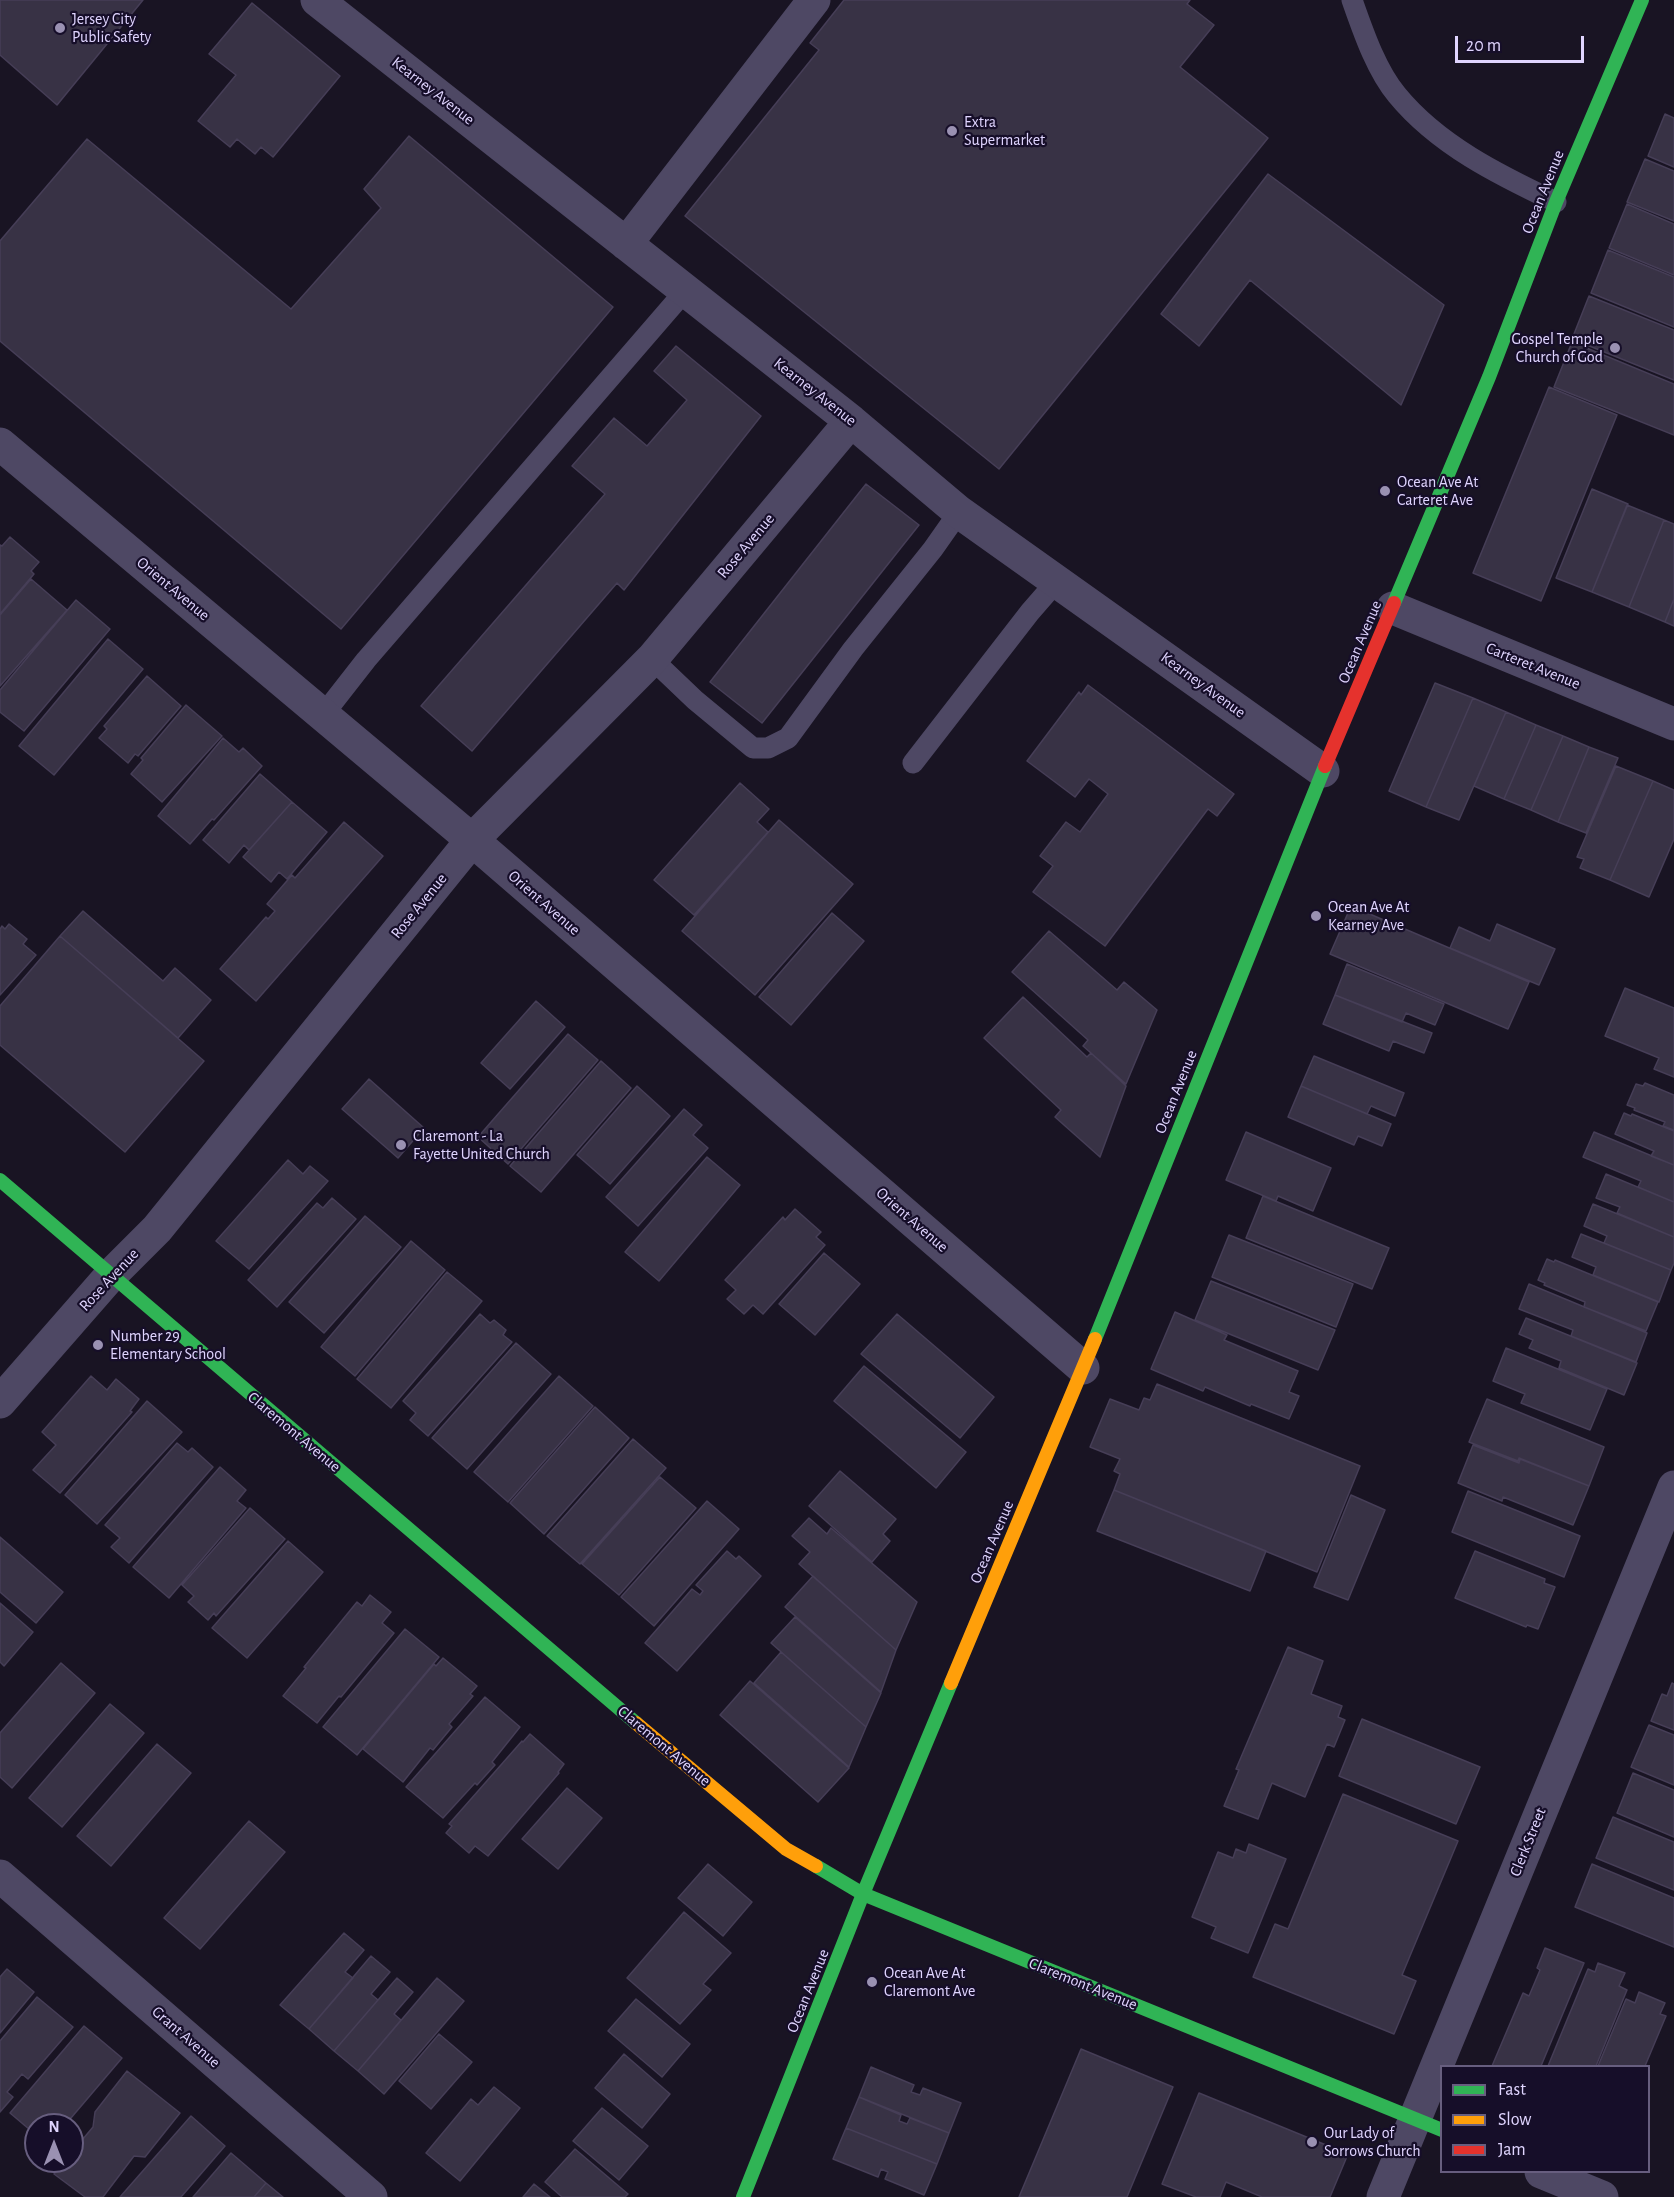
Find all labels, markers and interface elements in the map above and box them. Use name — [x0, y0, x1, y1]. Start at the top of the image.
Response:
place label: Jersey City Public Safety — [72, 9, 151, 47]
marker: Jersey City Public Safety — [53, 21, 67, 35]
scale bar — [1458, 24, 1587, 62]
text: 20 m — [1466, 37, 1501, 55]
street label: Kearney Avenue — [388, 53, 478, 129]
place label: Extra Supermarket — [964, 112, 1045, 150]
marker: Extra Supermarket — [945, 124, 959, 138]
street label: Ocean Avenue — [1518, 147, 1568, 237]
place label: Gospel Temple Church of God — [1511, 329, 1603, 367]
marker: Gospel Temple Church of God — [1608, 341, 1622, 355]
street label: Kearney Avenue — [770, 354, 860, 430]
place label: Ocean Ave At Carteret Ave — [1397, 472, 1478, 510]
marker: Ocean Ave At Carteret Ave — [1378, 484, 1392, 498]
street label: Rose Avenue — [713, 510, 779, 582]
street label: Orient Avenue — [133, 553, 213, 625]
street label: Ocean Avenue — [1334, 598, 1386, 686]
street label: Carteret Avenue — [1483, 638, 1583, 694]
street label: Kearney Avenue — [1157, 648, 1249, 722]
street label: Orient Avenue — [504, 866, 584, 940]
street label: Rose Avenue — [387, 869, 451, 943]
place label: Ocean Ave At Kearney Ave — [1328, 897, 1409, 935]
marker: Ocean Ave At Kearney Ave — [1309, 909, 1323, 923]
street label: Ocean Avenue — [1151, 1047, 1201, 1137]
place label: Claremont - La Fayette United Church — [413, 1126, 550, 1164]
marker: Claremont - La Fayette United Church — [394, 1138, 408, 1152]
street label: Orient Avenue — [872, 1183, 952, 1257]
street label: Rose Avenue — [75, 1245, 143, 1315]
place label: Number 29 Elementary School — [110, 1326, 226, 1364]
marker: Number 29 Elementary School — [91, 1338, 105, 1352]
street label: Claremont Avenue — [244, 1388, 344, 1476]
street label: Ocean Avenue — [966, 1498, 1018, 1586]
street label: Claremont Avenue — [614, 1702, 714, 1790]
street label: Clerk Street — [1506, 1805, 1550, 1879]
street label: Ocean Avenue — [783, 1946, 833, 2036]
street label: Claremont Avenue — [1026, 1954, 1140, 2014]
place label: Ocean Ave At Claremont Ave — [884, 1963, 975, 2001]
marker: Ocean Ave At Claremont Ave — [865, 1975, 879, 1989]
street label: Grant Avenue — [148, 2002, 224, 2072]
legend — [1440, 2065, 1650, 2173]
text: Fast — [1498, 2081, 1526, 2099]
text: Slow — [1498, 2111, 1531, 2129]
north arrow — [24, 2113, 84, 2173]
text: N — [48, 2119, 60, 2135]
place label: Our Lady of Sorrows Church — [1324, 2123, 1420, 2161]
marker: Our Lady of Sorrows Church — [1305, 2135, 1319, 2149]
text: Jam — [1498, 2141, 1526, 2159]

